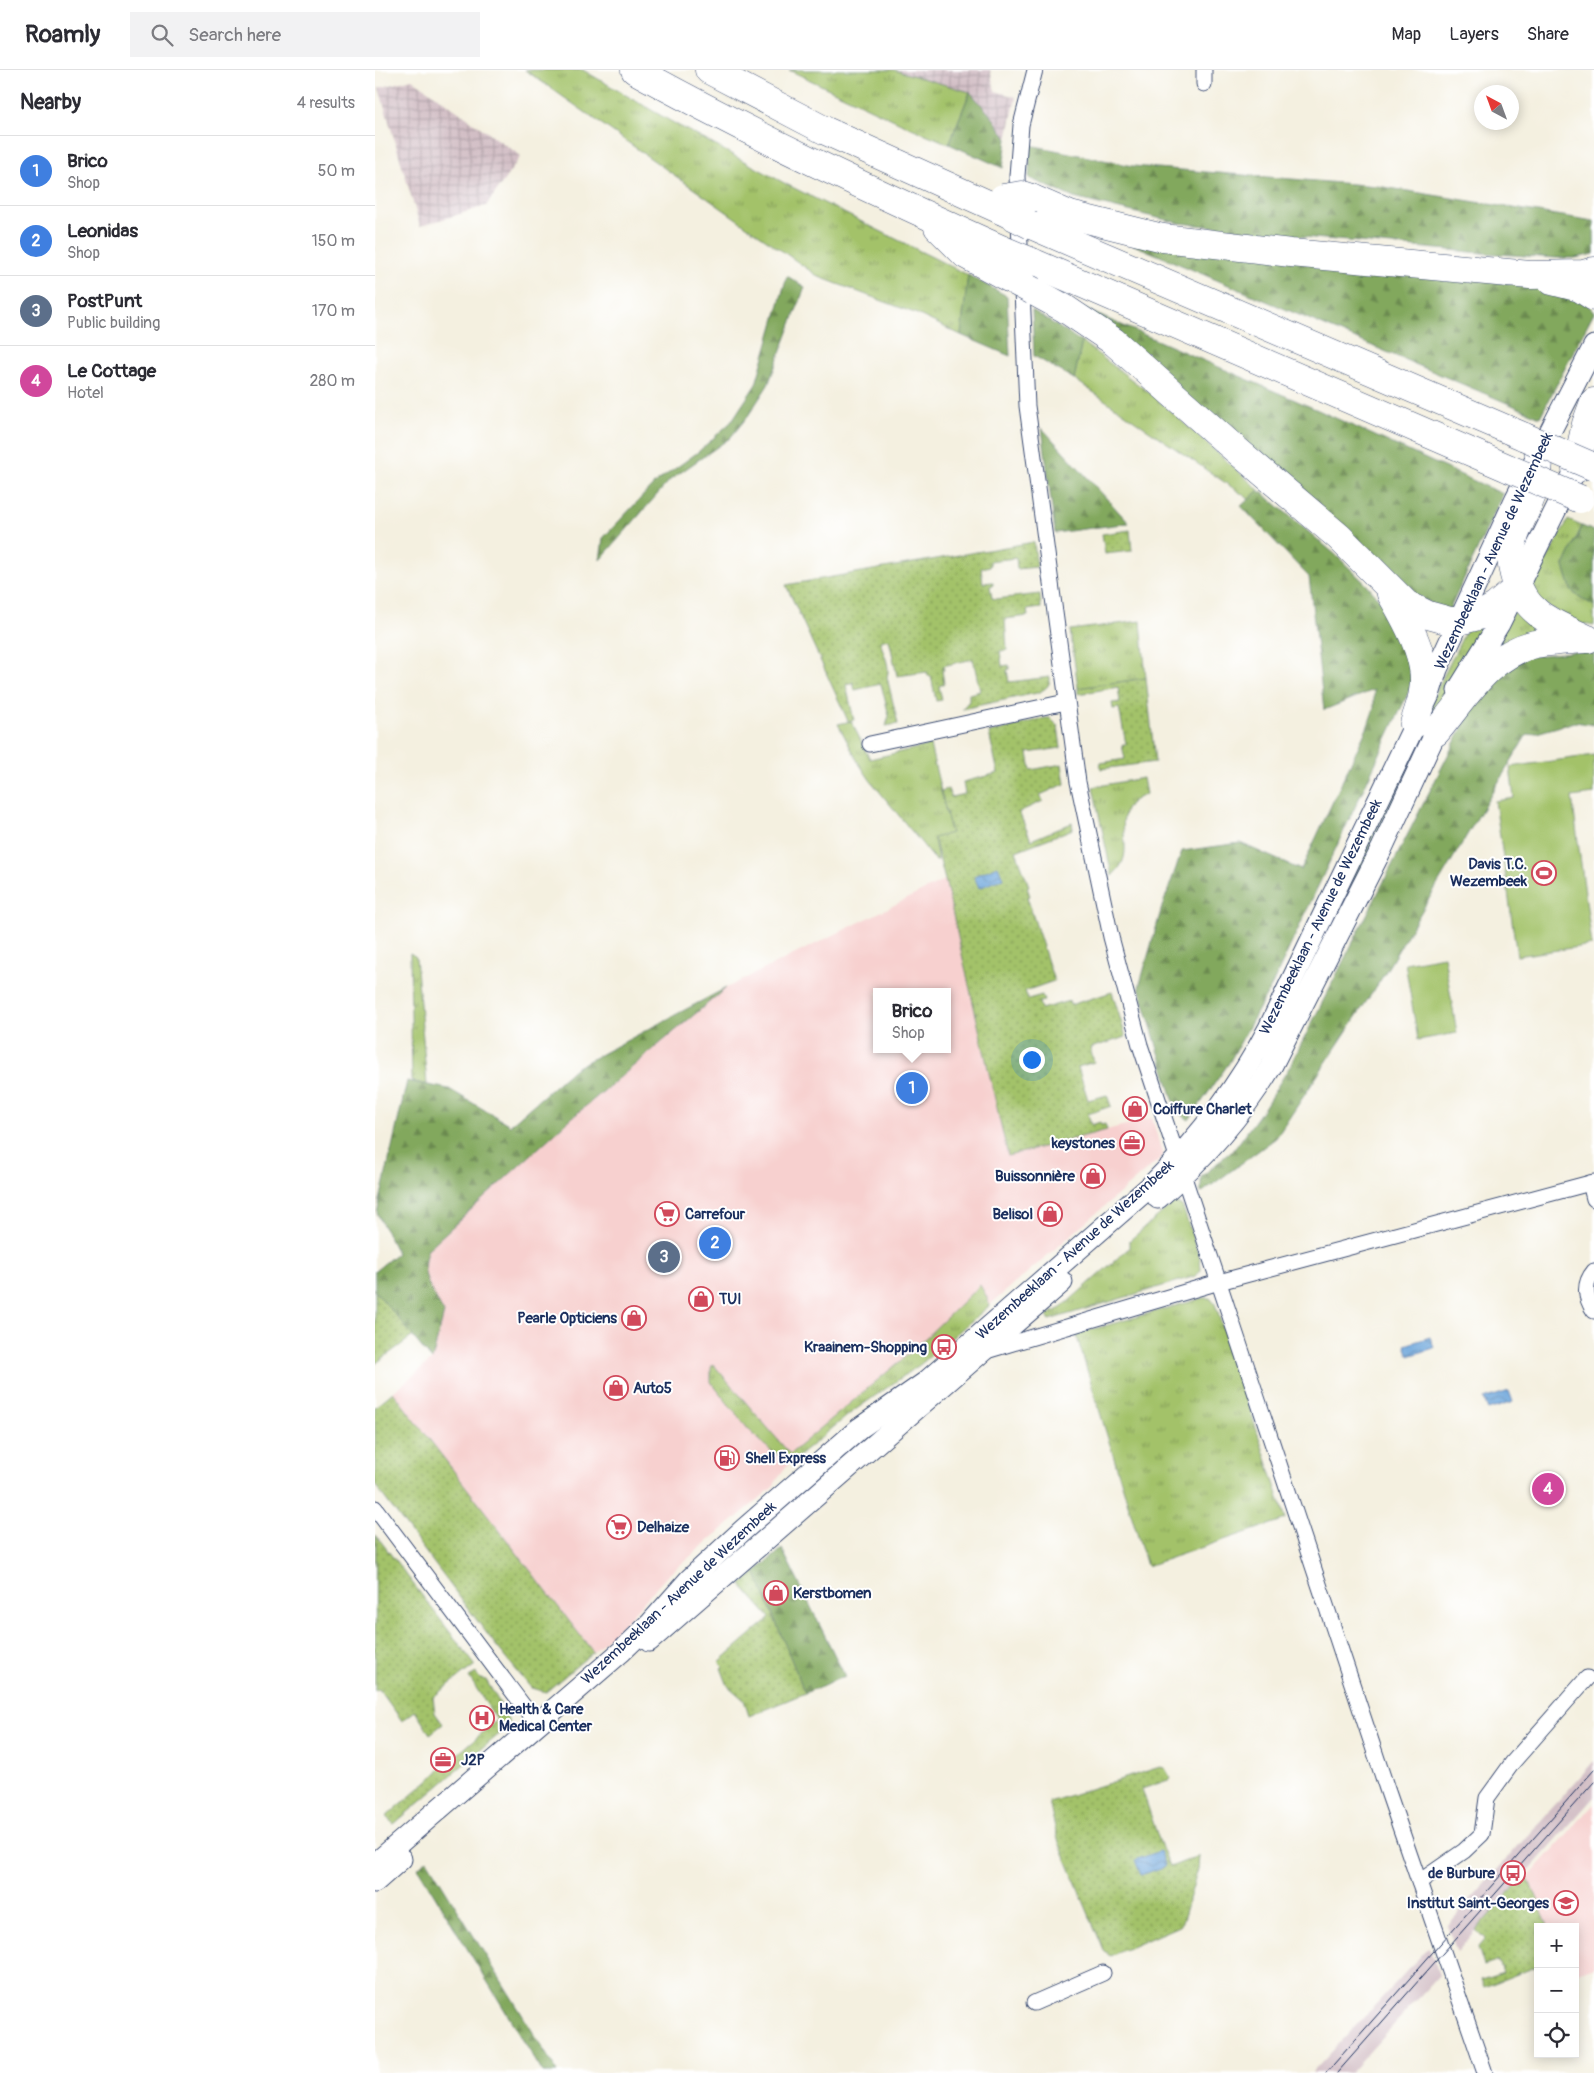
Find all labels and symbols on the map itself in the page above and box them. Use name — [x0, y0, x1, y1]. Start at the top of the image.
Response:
north arrow — [1474, 85, 1519, 130]
street label: Wezembeeklaan - Avenue de Wezembeek — [1430, 429, 1558, 673]
street label: Wezembeeklaan - Avenue de Wezembeek — [1255, 795, 1387, 1038]
place label: Davis T.C. Wezembeek — [1450, 855, 1528, 891]
sports icon: Davis T.C. Wezembeek — [1531, 860, 1557, 886]
your location — [1019, 1047, 1045, 1073]
pin: 1 — [896, 1069, 928, 1107]
shop icon: Coiffure Charlet — [1122, 1096, 1148, 1122]
place label: Coiffure Charlet — [1153, 1100, 1253, 1119]
office icon: keystones — [1119, 1130, 1145, 1156]
place label: keystones — [1051, 1134, 1115, 1153]
street label: Wezembeeklaan - Avenue de Wezembeek — [972, 1155, 1179, 1344]
shop icon: Buissonnière — [1080, 1163, 1106, 1189]
place label: Buissonnière — [995, 1167, 1076, 1186]
supermarket icon: Carrefour — [654, 1201, 680, 1227]
shop icon: Belisol — [1037, 1201, 1063, 1227]
place label: Carrefour — [685, 1205, 746, 1224]
place label: Belisol — [993, 1205, 1033, 1224]
pin: 2 — [699, 1224, 731, 1262]
pin: 3 — [648, 1238, 680, 1276]
shop icon: TUI — [688, 1286, 714, 1312]
place label: TUI — [718, 1290, 742, 1309]
shop icon: Pearle Opticiens — [621, 1305, 647, 1331]
place label: Pearle Opticiens — [517, 1309, 617, 1328]
bus stop icon: Kraainem-Shopping — [931, 1334, 957, 1360]
place label: Kraainem-Shopping — [804, 1338, 927, 1357]
shop icon: Auto5 — [603, 1375, 629, 1401]
place label: Auto5 — [633, 1379, 672, 1398]
fuel station icon: Shell Express — [714, 1445, 740, 1471]
place label: Shell Express — [745, 1449, 826, 1468]
pin: 4 — [1532, 1470, 1564, 1508]
street label: Wezembeeklaan - Avenue de Wezembeek — [577, 1497, 781, 1689]
supermarket icon: Delhaize — [606, 1514, 632, 1540]
place label: Delhaize — [637, 1518, 690, 1537]
shop icon: Kerstbomen — [763, 1580, 789, 1606]
place label: Kerstbomen — [793, 1584, 872, 1603]
place label: Health & Care Medical Center — [499, 1700, 593, 1736]
hospital icon: Health & Care Medical Center — [469, 1705, 495, 1731]
office icon: J2P — [430, 1747, 456, 1773]
place label: J2P — [461, 1751, 485, 1770]
bus stop icon: de Burbure — [1500, 1860, 1526, 1886]
place label: de Burbure — [1428, 1864, 1496, 1883]
school or university icon: Institut Saint-Georges — [1553, 1890, 1579, 1916]
place label: Institut Saint-Georges — [1407, 1894, 1549, 1913]

